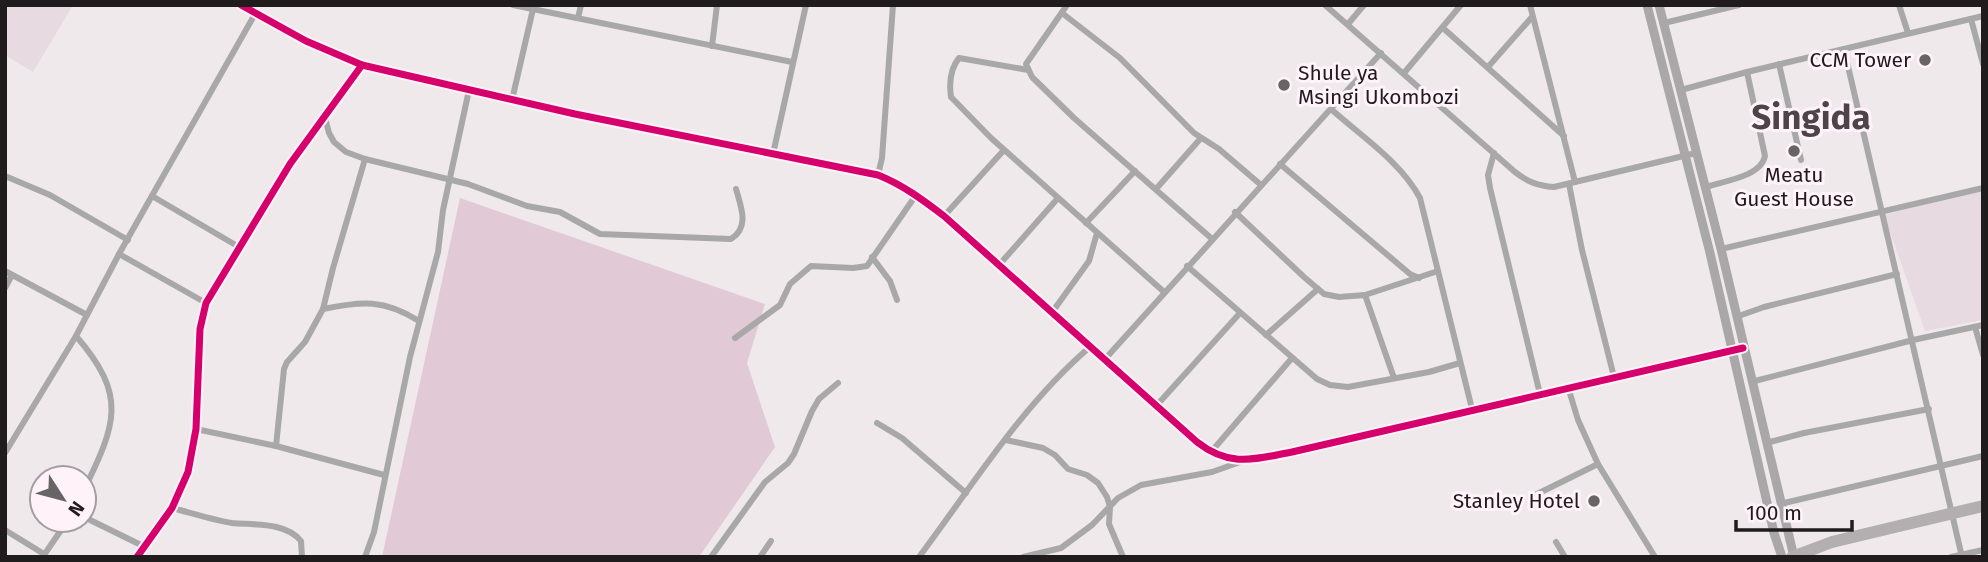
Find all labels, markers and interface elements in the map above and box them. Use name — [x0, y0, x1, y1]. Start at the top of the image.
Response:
place label: CCM Tower — [1810, 47, 1911, 73]
marker: CCM Tower — [1917, 52, 1933, 68]
place label: Shule ya Msingi Ukombozi — [1298, 60, 1459, 110]
marker: Shule ya Msingi Ukombozi — [1276, 77, 1292, 93]
district label: Singida — [1751, 96, 1871, 138]
marker: Meatu Guest House — [1786, 143, 1802, 159]
place label: Meatu Guest House — [1734, 162, 1854, 212]
north arrow — [28, 464, 98, 534]
place label: Stanley Hotel — [1453, 488, 1580, 514]
scale bar — [1736, 489, 1852, 532]
marker: Stanley Hotel — [1586, 493, 1602, 509]
text: N — [63, 497, 89, 521]
text: 100 m — [1746, 500, 1802, 526]

